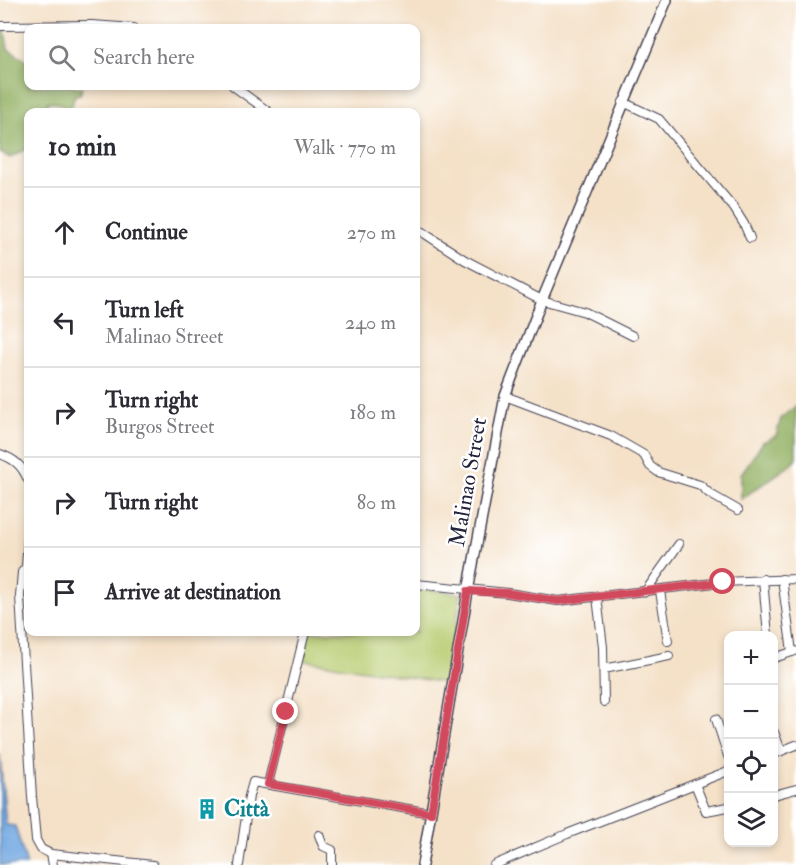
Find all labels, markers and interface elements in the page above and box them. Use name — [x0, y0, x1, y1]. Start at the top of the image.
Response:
search box — [24, 24, 420, 90]
icon: search — [45, 41, 78, 74]
text: Search here — [93, 43, 195, 71]
text: 10 min — [48, 131, 116, 163]
text: Walk · 770 m — [294, 135, 396, 160]
icon: ahead — [48, 216, 81, 249]
text: Continue — [105, 218, 188, 246]
text: 270 m — [347, 220, 396, 245]
text: Turn left — [105, 296, 184, 324]
icon: left — [48, 306, 81, 339]
text: 240 m — [345, 310, 396, 335]
text: Malinao Street — [105, 324, 223, 349]
text: Turn right — [105, 386, 198, 414]
icon: right — [48, 396, 81, 429]
text: 180 m — [349, 400, 396, 425]
text: Burgos Street — [105, 414, 215, 439]
street label: Malinao Street — [443, 415, 493, 549]
icon: right — [48, 486, 81, 519]
text: Turn right — [105, 488, 198, 516]
text: 80 m — [357, 490, 396, 515]
route start — [709, 568, 735, 594]
icon: arrive — [48, 576, 81, 609]
text: Arrive at destination — [105, 578, 281, 606]
map controls — [724, 631, 778, 847]
button: + — [724, 631, 778, 685]
button: − — [724, 685, 778, 739]
route end — [272, 698, 298, 724]
button: locate — [724, 739, 778, 793]
button: layers — [724, 793, 778, 847]
place label: Città — [224, 795, 270, 823]
building icon: Città — [195, 797, 219, 821]

